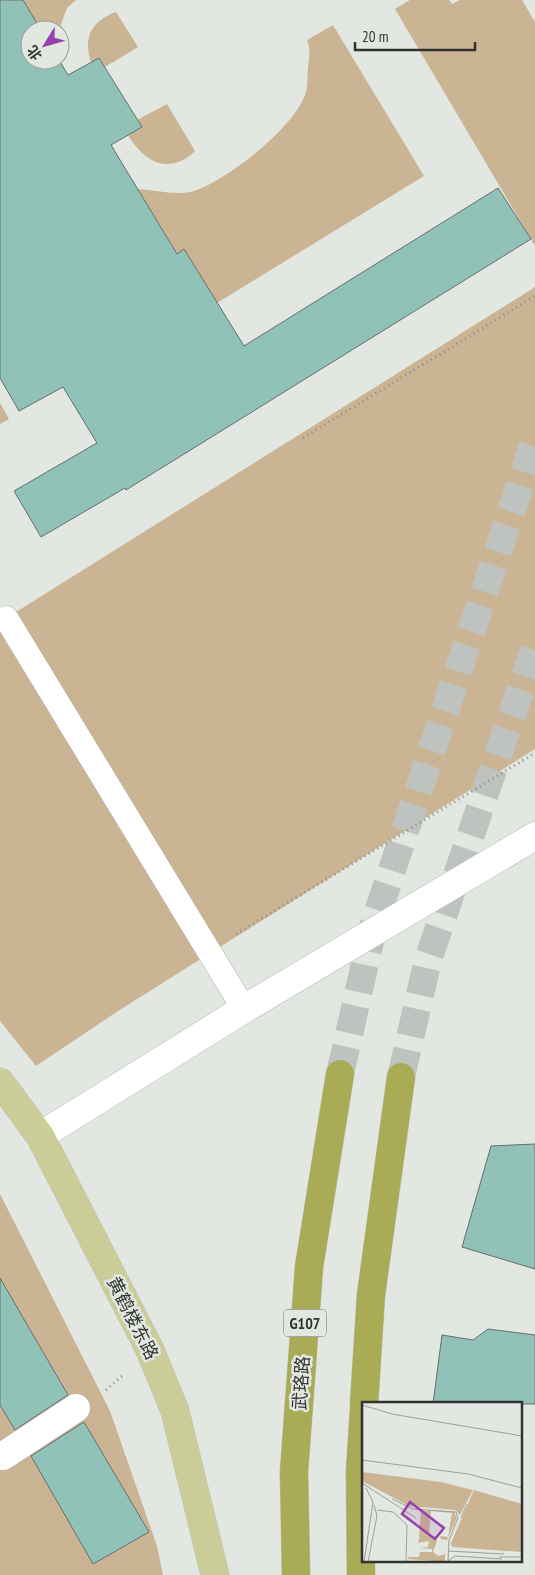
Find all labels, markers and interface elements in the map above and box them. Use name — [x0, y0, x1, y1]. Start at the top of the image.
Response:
north arrow — [20, 20, 70, 70]
scale bar — [355, 20, 475, 52]
text: 20 m — [362, 27, 388, 46]
text: 北 — [23, 42, 46, 64]
street label: 黄鹤楼东路 — [102, 1273, 164, 1363]
road number: G107 — [284, 1310, 326, 1336]
street label: 武珞路 — [288, 1355, 314, 1411]
inset map — [362, 1402, 522, 1562]

